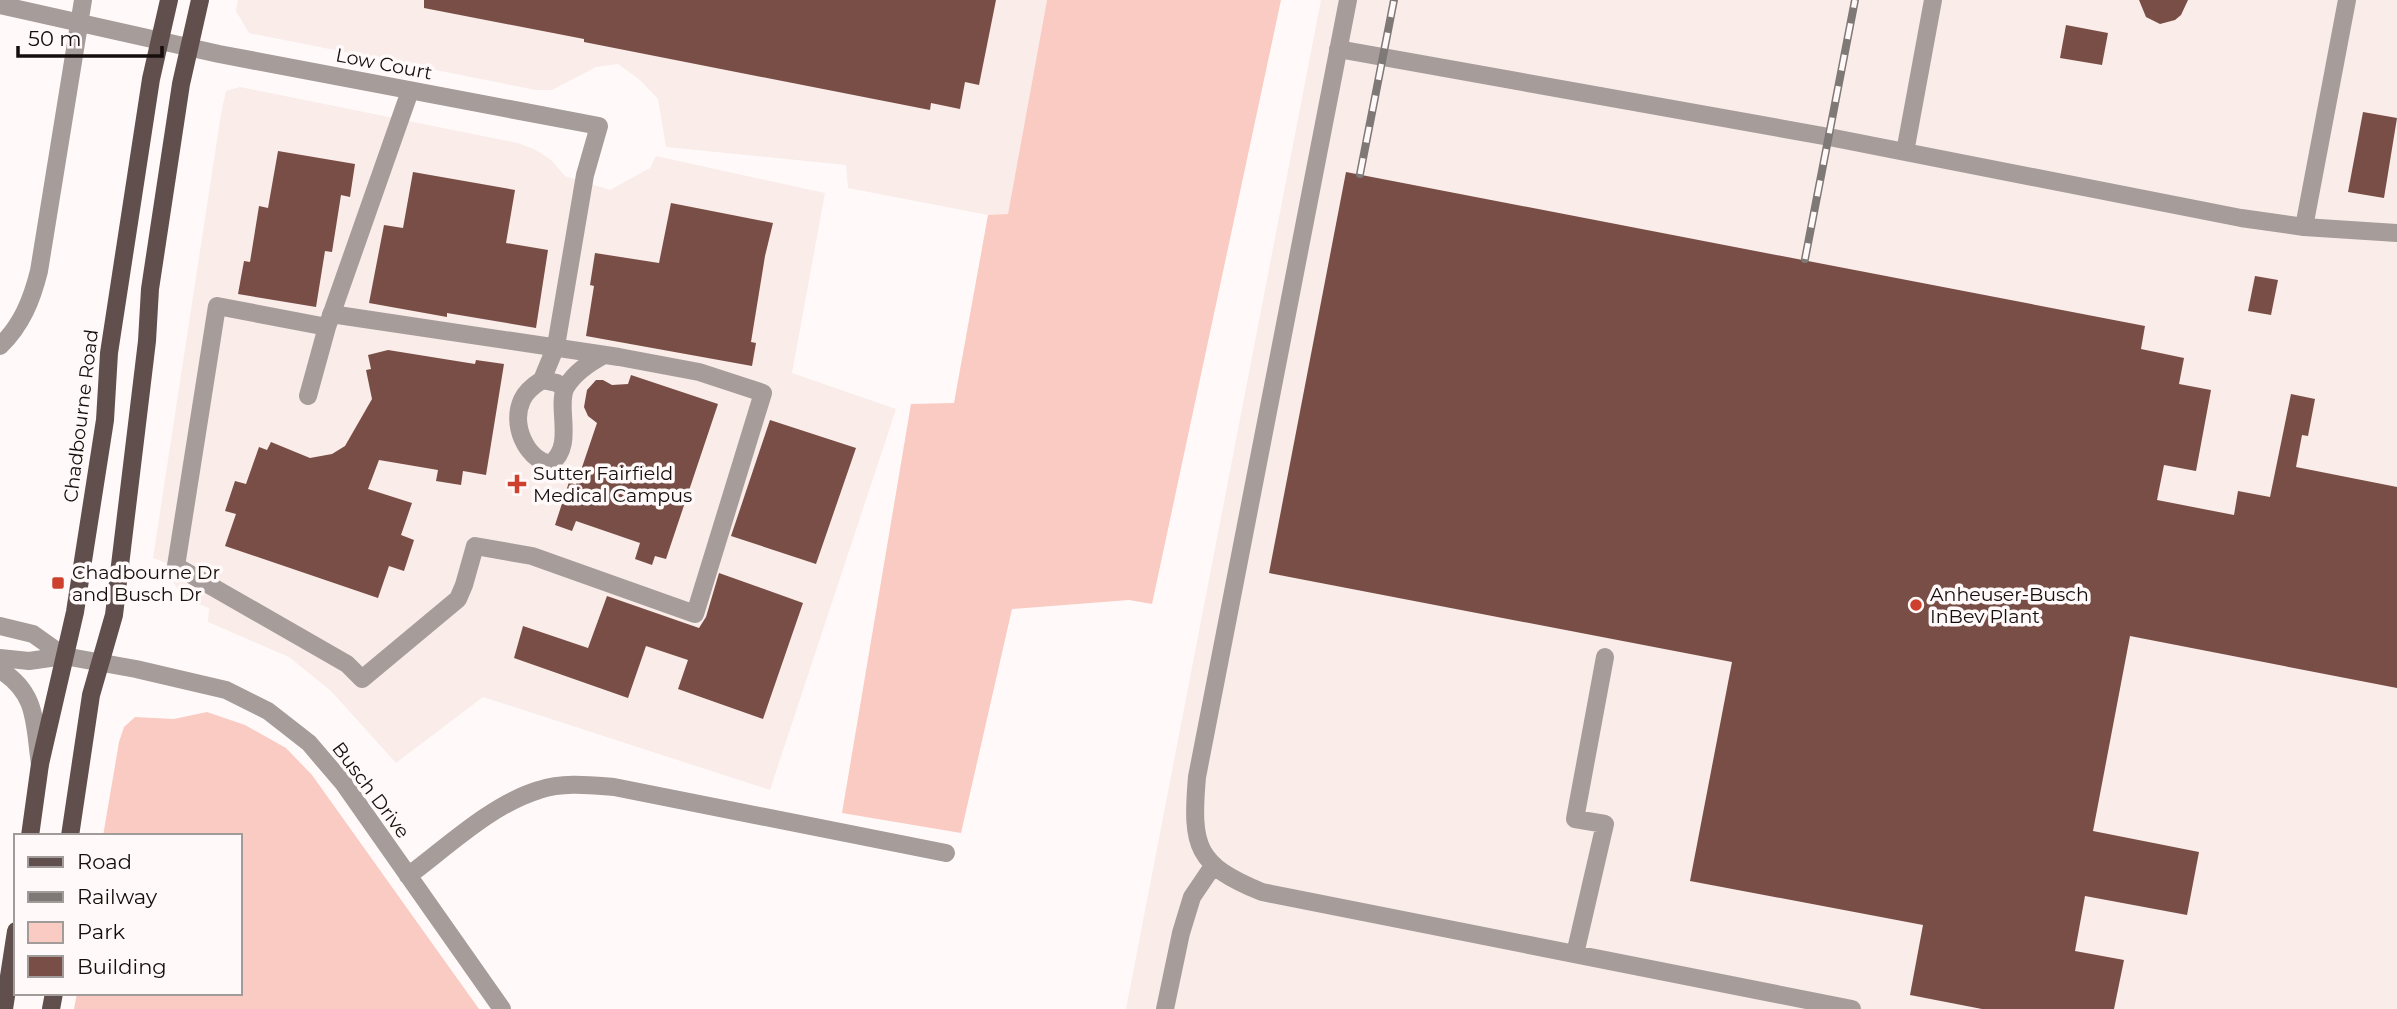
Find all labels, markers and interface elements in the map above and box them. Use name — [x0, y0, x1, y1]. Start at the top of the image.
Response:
scale bar — [18, 14, 161, 58]
text: 50 m — [28, 26, 82, 51]
street label: Low Court — [334, 43, 434, 85]
street label: Chadbourne Road — [59, 328, 103, 504]
place label: Sutter Fairfield Medical Campus — [533, 462, 692, 507]
marker: Sutter Fairfield Medical Campus — [507, 474, 527, 494]
place label: Chadbourne Dr and Busch Dr — [72, 561, 220, 606]
marker: Chadbourne Dr and Busch Dr — [50, 575, 66, 591]
place label: Anheuser-Busch InBev Plant — [1930, 583, 2089, 628]
marker: Anheuser-Busch InBev Plant — [1908, 597, 1924, 613]
street label: Busch Drive — [327, 737, 415, 843]
legend — [14, 834, 242, 995]
text: Road — [77, 849, 132, 874]
text: Railway — [77, 884, 158, 909]
text: Park — [77, 919, 125, 944]
text: Building — [77, 954, 167, 979]

